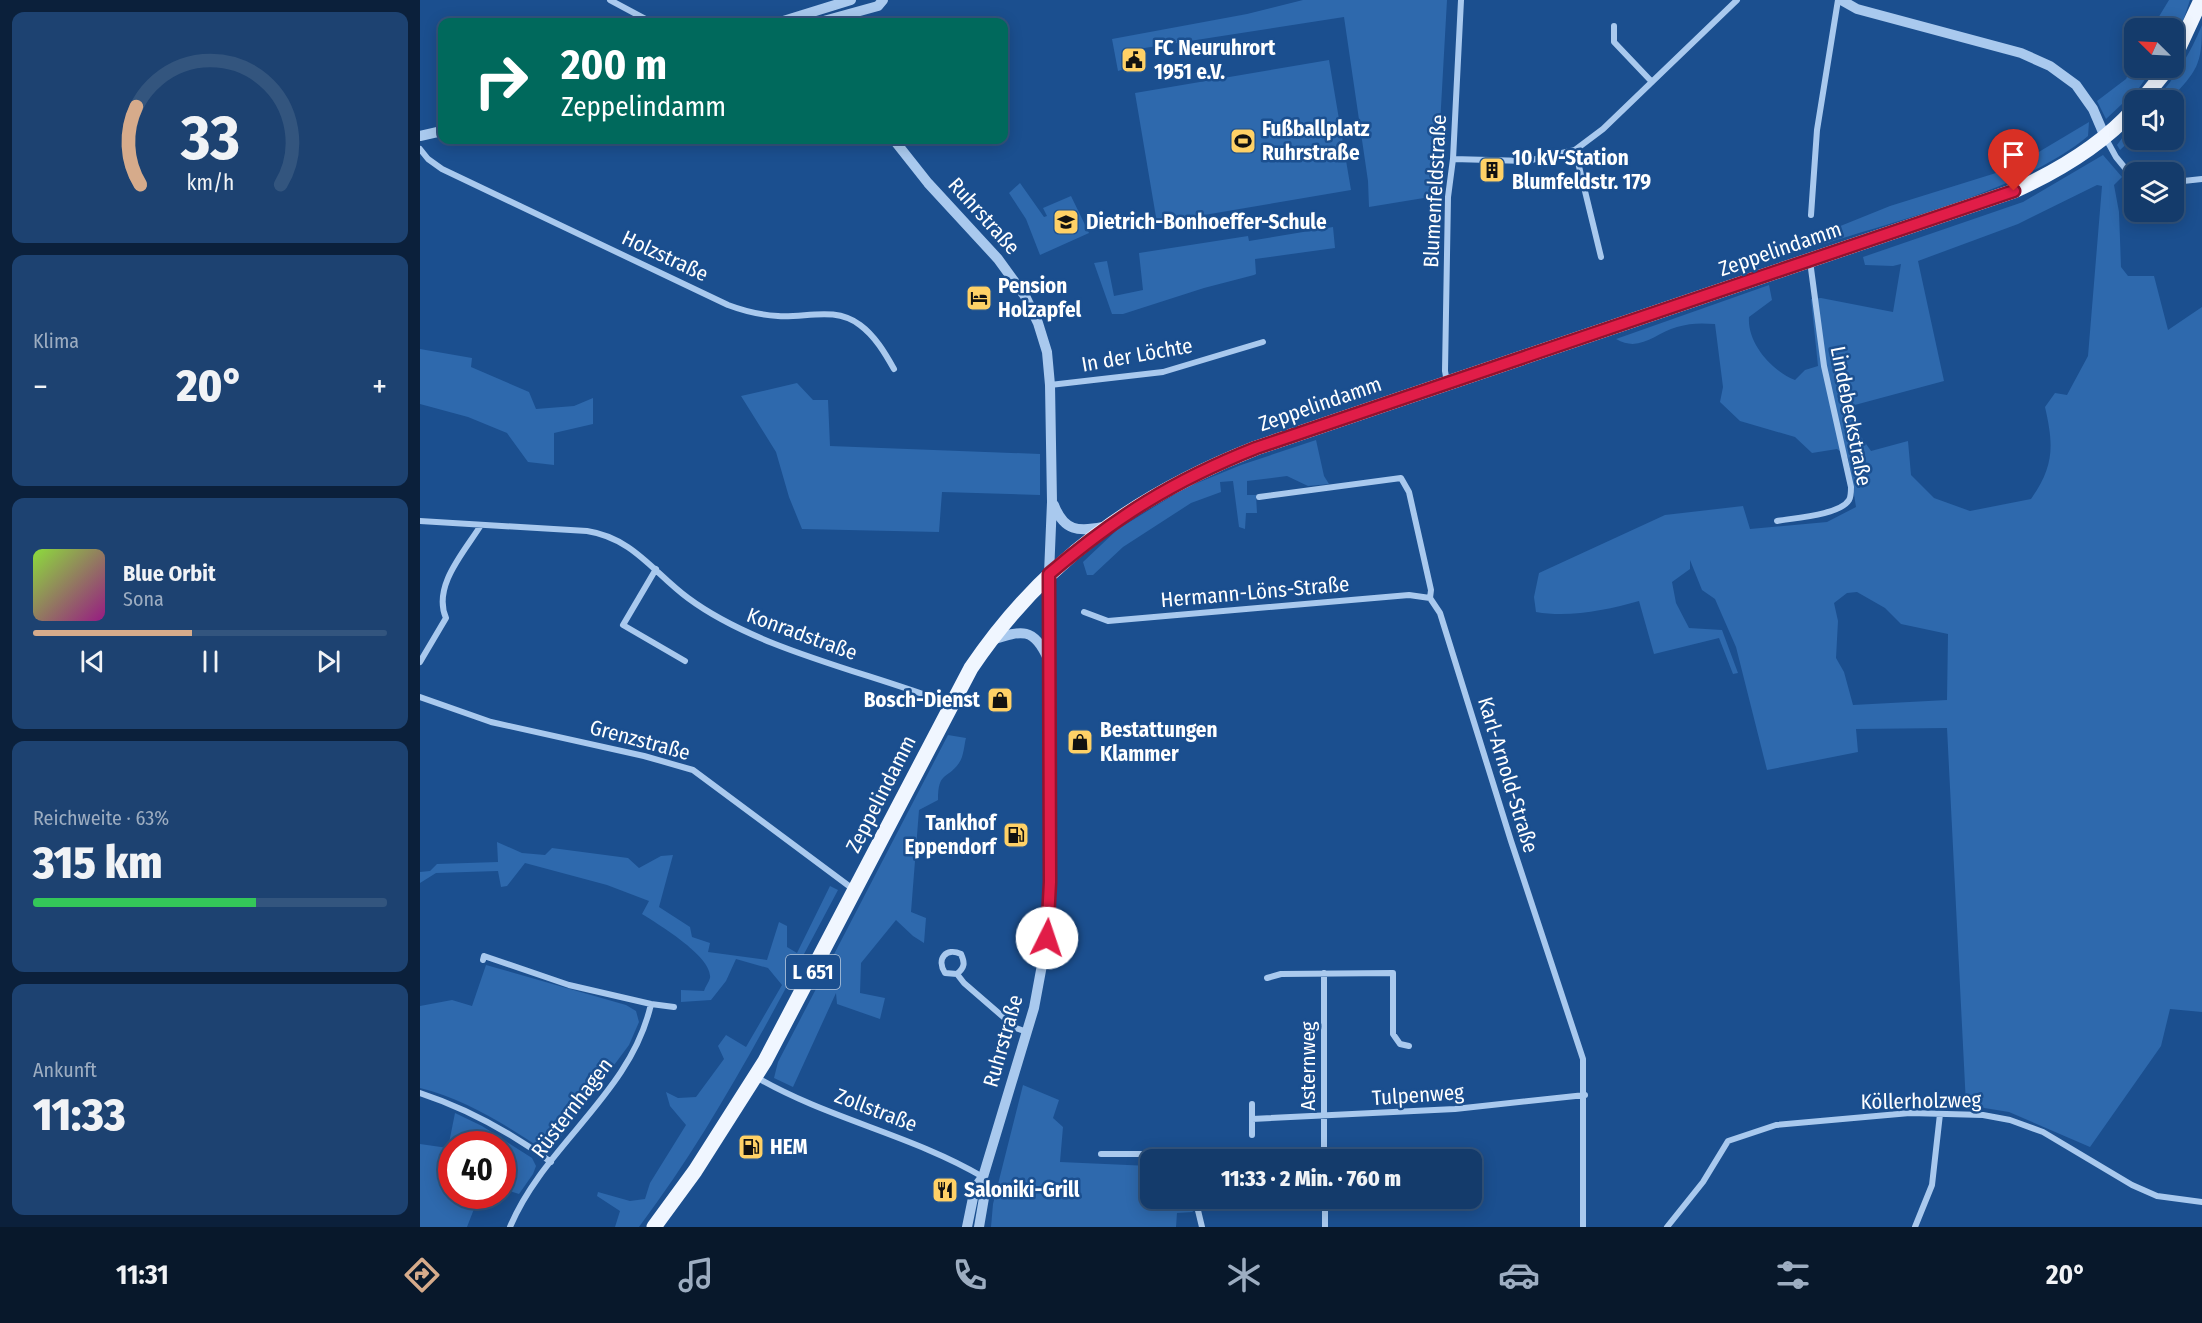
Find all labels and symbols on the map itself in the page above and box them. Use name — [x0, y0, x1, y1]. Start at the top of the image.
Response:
north arrow — [2124, 18, 2184, 78]
place label: FC Neuruhrort 1951 e.V. — [1154, 35, 1276, 85]
public building icon: FC Neuruhrort 1951 e.V. — [1119, 45, 1149, 75]
street label: Blumenfeldstraße — [1418, 114, 1452, 268]
place label: Fußballplatz Ruhrstraße — [1262, 116, 1370, 166]
sports icon: Fußballplatz Ruhrstraße — [1228, 126, 1258, 156]
pin — [1988, 129, 2039, 191]
place label: 10 kV-Station Blumfeldstr. 179 — [1512, 145, 1651, 195]
building icon: 10 kV-Station Blumfeldstr. 179 — [1477, 155, 1507, 185]
street label: Ruhrstraße — [943, 172, 1025, 260]
school or university icon: Dietrich-Bonhoeffer-Schule — [1051, 207, 1081, 237]
place label: Dietrich-Bonhoeffer-Schule — [1086, 209, 1327, 235]
street label: Zeppelindamm — [1715, 216, 1845, 282]
street label: Holzstraße — [618, 225, 712, 287]
place label: Pension Holzapfel — [998, 273, 1082, 323]
hotel icon: Pension Holzapfel — [964, 283, 994, 313]
street label: In der Löchte — [1079, 332, 1195, 378]
street label: Lindebeckstraße — [1825, 344, 1877, 488]
street label: Zeppelindamm — [1255, 371, 1385, 437]
street label: Hermann-Löns-Straße — [1160, 571, 1350, 613]
street label: Konradstraße — [743, 602, 861, 666]
shop icon: Bosch-Dienst — [985, 685, 1015, 715]
place label: Bosch-Dienst — [864, 687, 981, 713]
street label: Karl-Arnold-Straße — [1472, 694, 1544, 856]
street label: Grenzstraße — [587, 714, 693, 766]
place label: Bestattungen Klammer — [1100, 717, 1218, 767]
shop icon: Bestattungen Klammer — [1065, 727, 1095, 757]
street label: Zeppelindamm — [840, 731, 922, 857]
place label: Tankhof Eppendorf — [905, 810, 998, 860]
fuel station icon: Tankhof Eppendorf — [1001, 820, 1031, 850]
position arrow — [1015, 906, 1079, 970]
road number: L 651 — [786, 955, 840, 989]
street label: Ruhrstraße — [977, 992, 1029, 1090]
street label: Asternweg — [1295, 1021, 1321, 1111]
street label: Rüsternhagen — [526, 1053, 618, 1163]
street label: Tulpenweg — [1371, 1079, 1465, 1111]
street label: Zollstraße — [831, 1082, 921, 1138]
street label: Köllerholzweg — [1860, 1087, 1982, 1115]
speed limit sign: 40 — [438, 1131, 516, 1209]
fuel station icon: HEM — [736, 1132, 766, 1162]
place label: HEM — [770, 1134, 808, 1160]
restaurant icon: Saloniki-Grill — [930, 1175, 960, 1205]
place label: Saloniki-Grill — [964, 1177, 1080, 1203]

